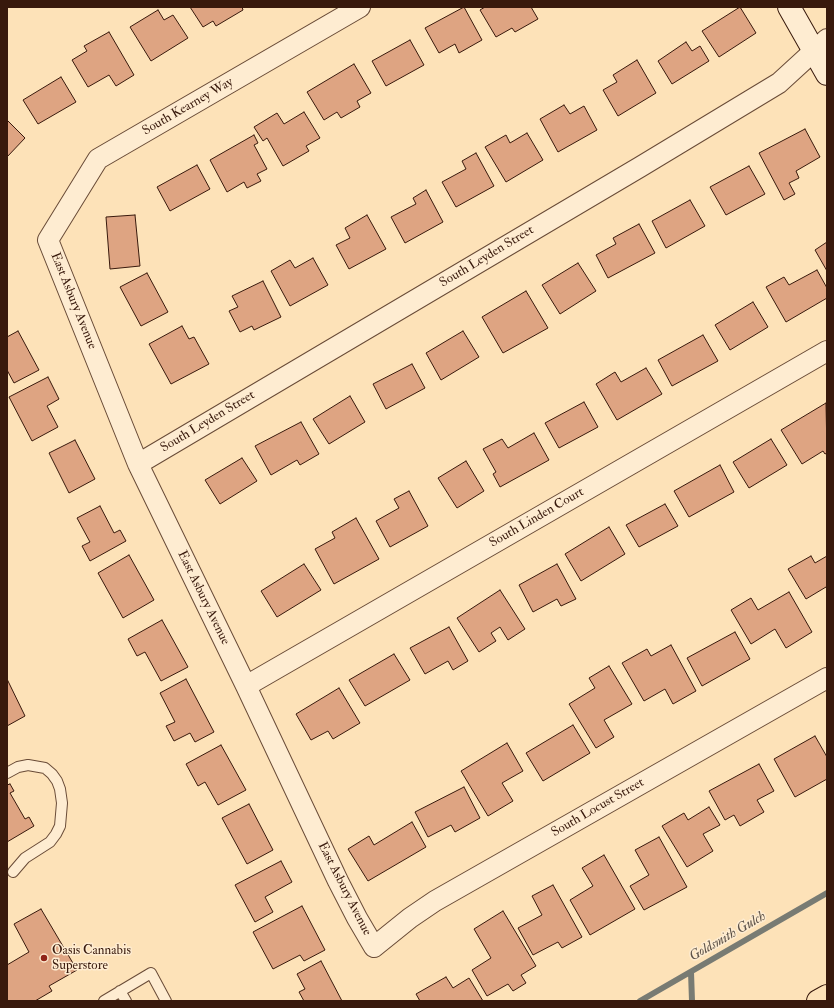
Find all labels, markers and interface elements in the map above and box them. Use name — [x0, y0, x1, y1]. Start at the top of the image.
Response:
street label: South Kearney Way — [140, 75, 236, 139]
street label: South Leyden Street — [437, 223, 537, 291]
street label: East Asbury Avenue — [47, 250, 99, 352]
street label: South Leyden Street — [158, 388, 258, 456]
street label: South Linden Court — [487, 485, 587, 551]
street label: East Asbury Avenue — [173, 548, 233, 648]
street label: South Locust Street — [549, 775, 647, 841]
street label: East Asbury Avenue — [314, 840, 374, 938]
water label: Goldsmith Gulch — [687, 908, 769, 966]
place label: Oasis Cannabis Superstore — [52, 943, 131, 974]
marker: Oasis Cannabis Superstore — [39, 953, 49, 963]

